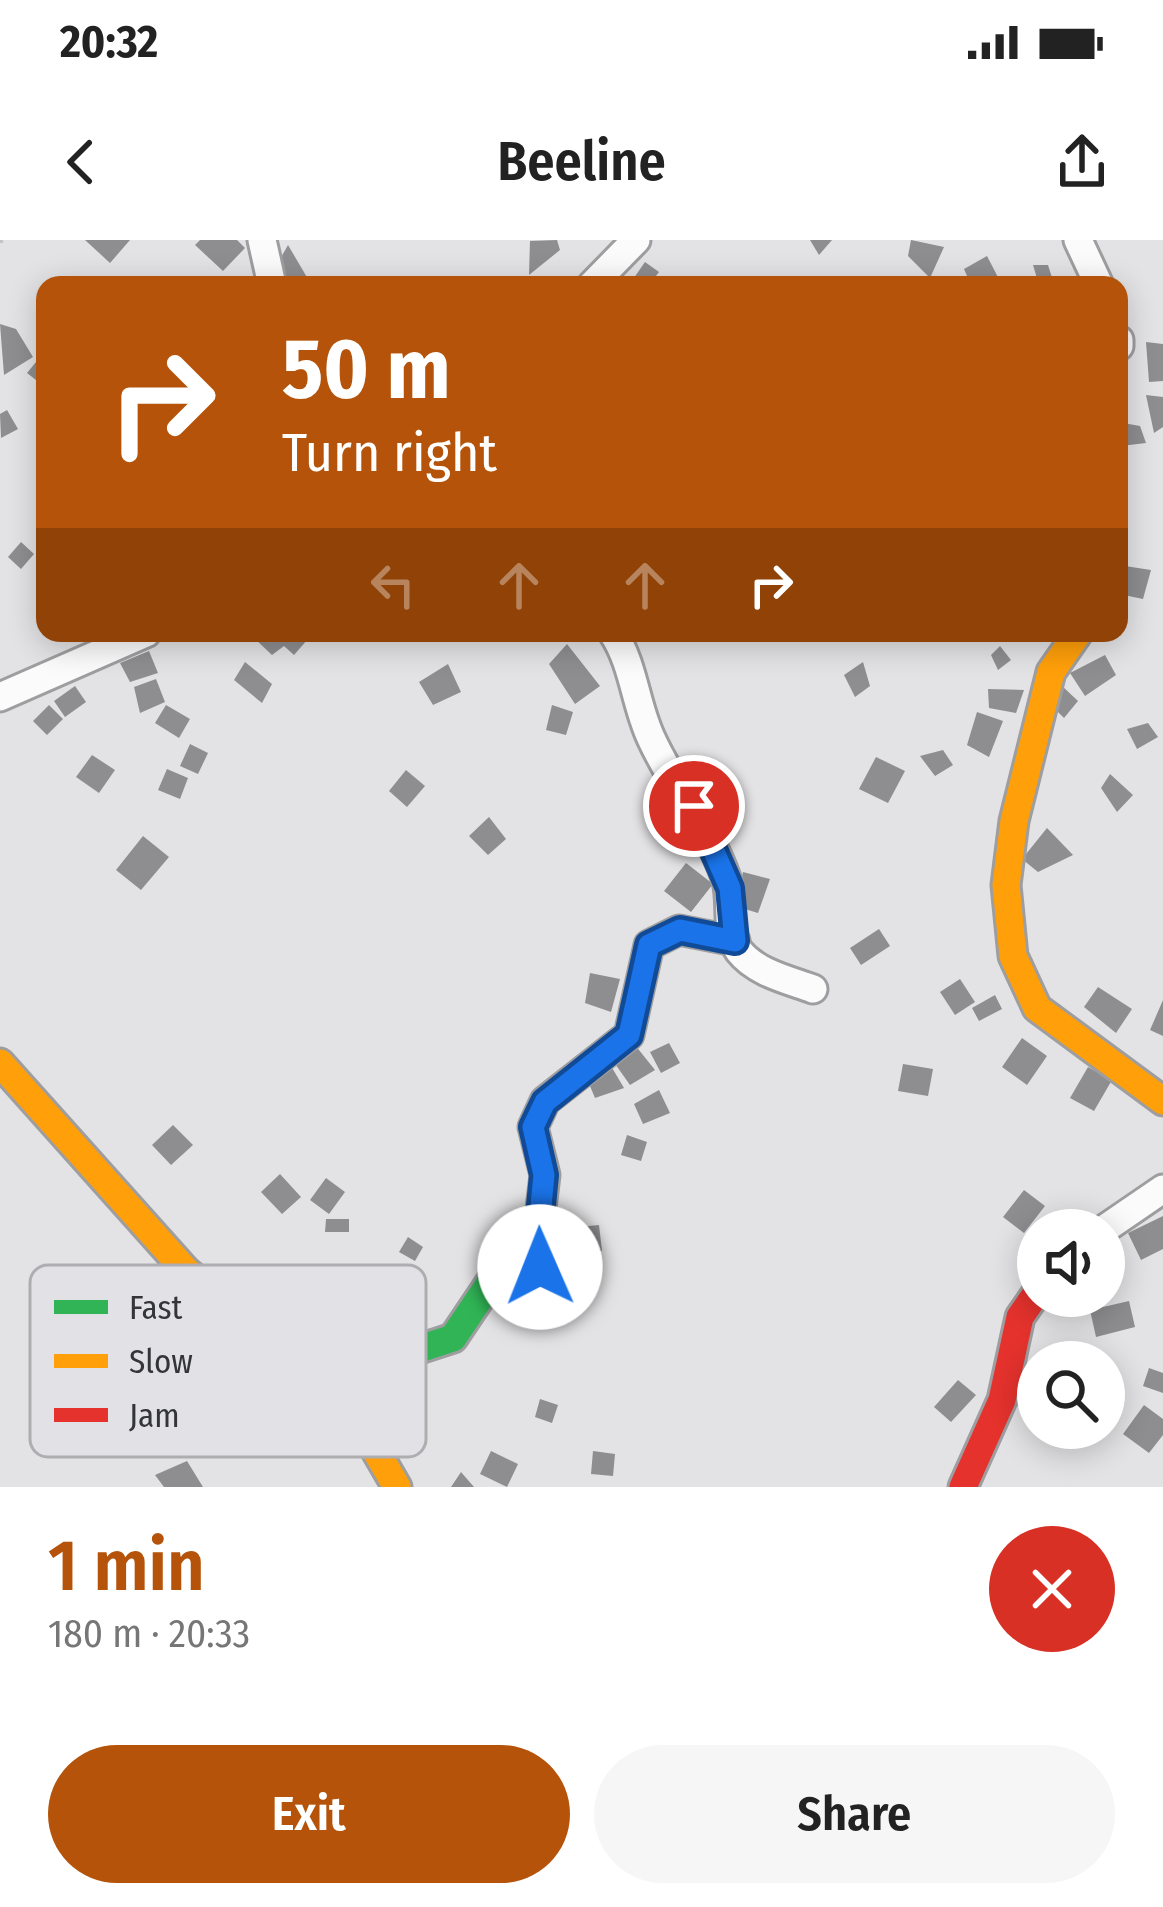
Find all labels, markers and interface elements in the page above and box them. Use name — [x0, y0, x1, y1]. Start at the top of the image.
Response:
text: 20:32 — [60, 15, 158, 69]
icon: back — [48, 129, 114, 195]
icon: share — [1049, 129, 1115, 195]
text: Beeline — [497, 130, 666, 194]
text: 50 m — [282, 319, 451, 420]
icon: right — [84, 324, 240, 480]
text: Turn right — [282, 421, 497, 485]
icon: left — [360, 552, 426, 618]
icon: ahead — [486, 552, 552, 618]
icon: ahead — [612, 552, 678, 618]
icon: right — [738, 552, 804, 618]
pin — [643, 755, 745, 857]
icon: arrive — [661, 773, 727, 839]
position arrow — [477, 1204, 603, 1330]
map controls — [1017, 1209, 1125, 1449]
button: sound — [1017, 1209, 1125, 1317]
legend — [30, 1265, 426, 1457]
text: Fast — [129, 1288, 183, 1328]
button: search — [1017, 1341, 1125, 1449]
text: Slow — [129, 1342, 193, 1382]
text: Jam — [129, 1396, 180, 1436]
text: 1 min — [48, 1523, 205, 1609]
button: close — [989, 1526, 1115, 1652]
text: 180 m · 20:33 — [48, 1611, 250, 1657]
button: Exit — [48, 1745, 570, 1883]
button: Share — [594, 1745, 1115, 1883]

